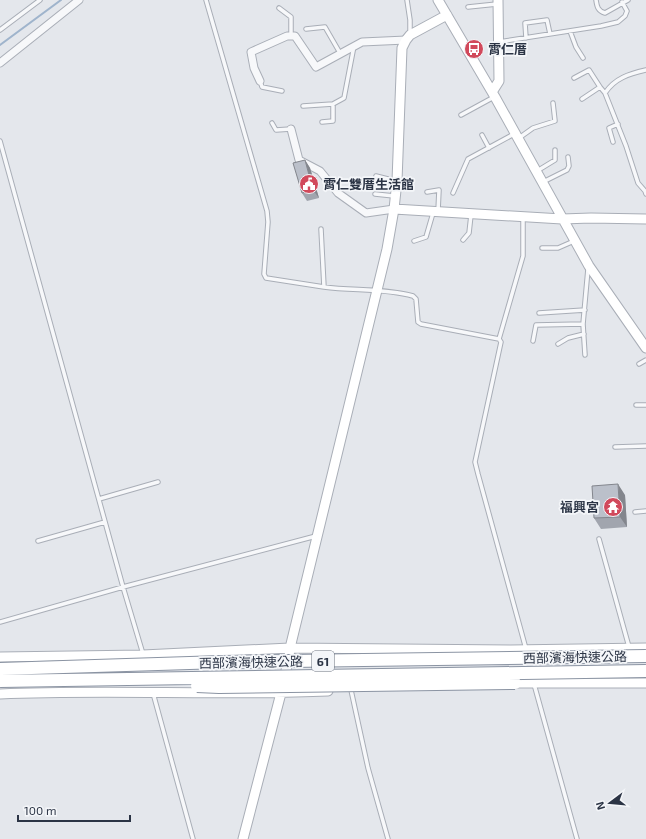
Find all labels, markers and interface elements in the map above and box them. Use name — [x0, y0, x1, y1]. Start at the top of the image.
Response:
bus stop icon: 霄仁厝 — [463, 38, 485, 60]
place label: 霄仁厝 — [488, 41, 527, 57]
public building icon: 霄仁雙厝生活館 — [298, 173, 320, 195]
place label: 霄仁雙厝生活館 — [323, 176, 414, 192]
temple icon: 福興宮 — [602, 496, 624, 518]
place label: 福興宮 — [560, 499, 599, 515]
street label: 西部濱海快速公路 — [523, 648, 627, 666]
road number: 61 — [312, 651, 334, 671]
street label: 西部濱海快速公路 — [199, 653, 303, 671]
north arrow — [590, 783, 630, 823]
scale bar — [18, 797, 130, 823]
text: N — [593, 800, 607, 812]
text: 100 m — [24, 803, 56, 817]

